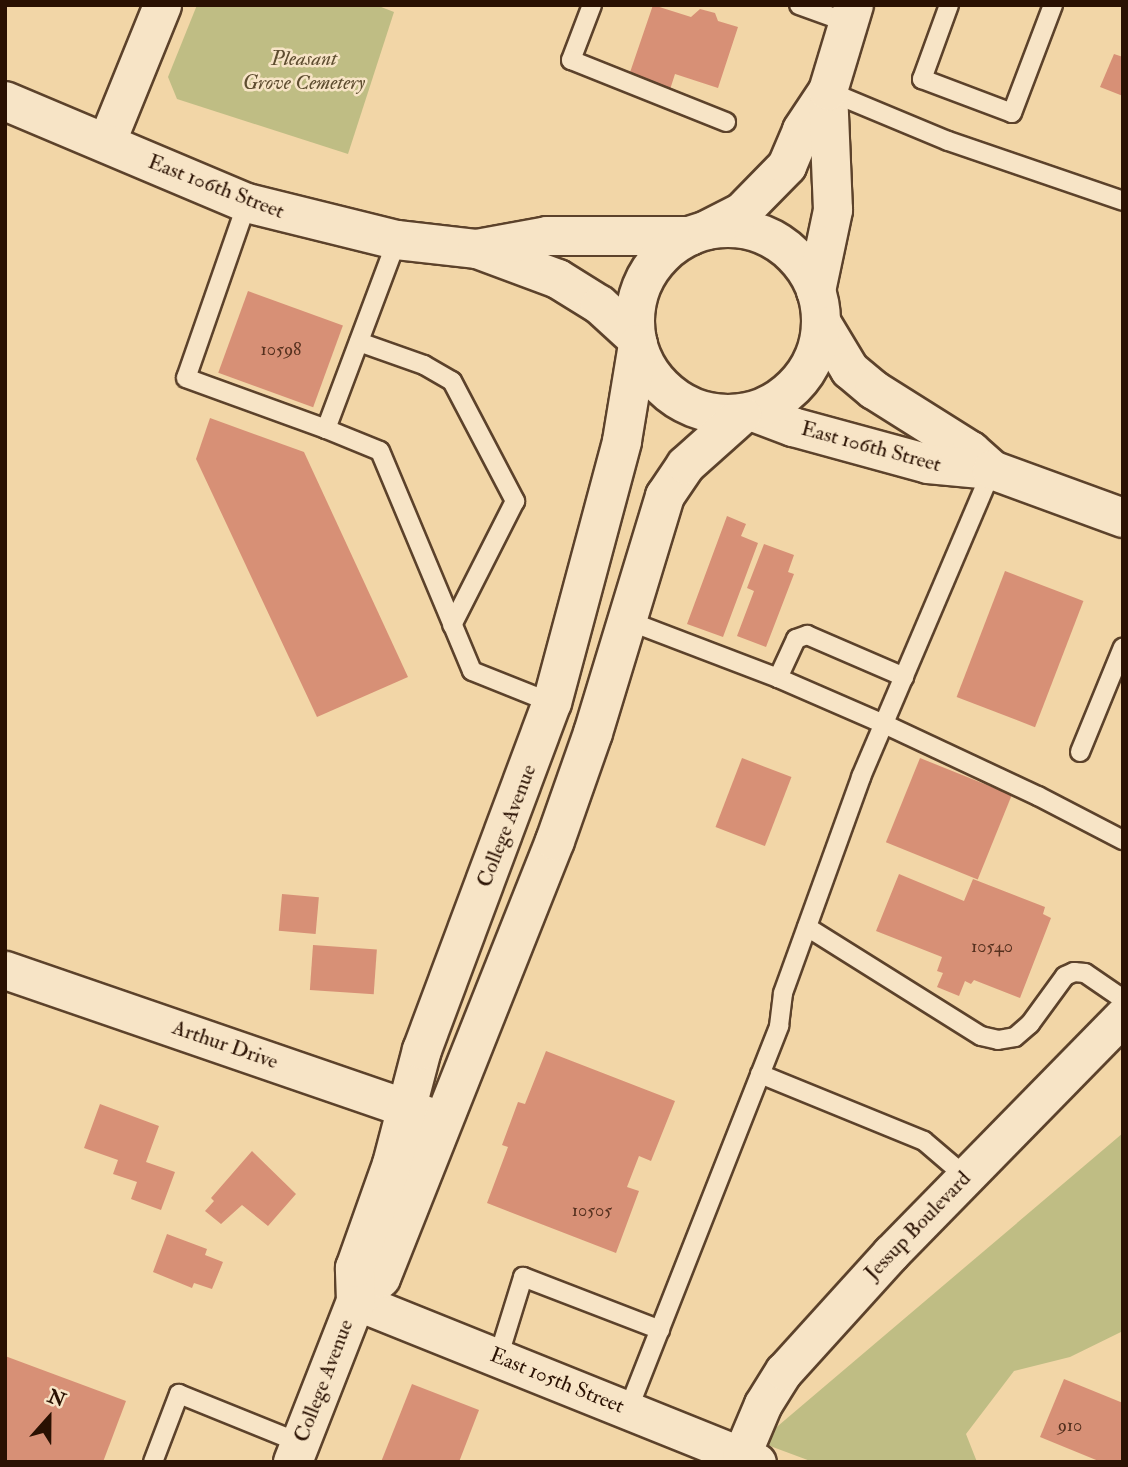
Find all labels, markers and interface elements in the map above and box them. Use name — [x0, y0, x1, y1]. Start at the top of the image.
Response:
park label: Pleasant Grove Cemetery — [243, 46, 365, 96]
street label: East 106th Street — [144, 149, 288, 225]
house number: 10598 — [260, 339, 302, 361]
street label: East 106th Street — [798, 416, 944, 478]
street label: College Avenue — [472, 761, 542, 891]
house number: 10540 — [971, 936, 1013, 958]
street label: Arthur Drive — [169, 1015, 281, 1075]
street label: Jessup Boulevard — [860, 1166, 976, 1286]
house number: 10505 — [572, 1200, 612, 1222]
street label: College Avenue — [289, 1316, 359, 1446]
street label: East 105th Street — [486, 1343, 628, 1419]
north arrow — [14, 1383, 84, 1453]
text: N — [44, 1384, 69, 1413]
house number: 910 — [1058, 1415, 1082, 1437]

